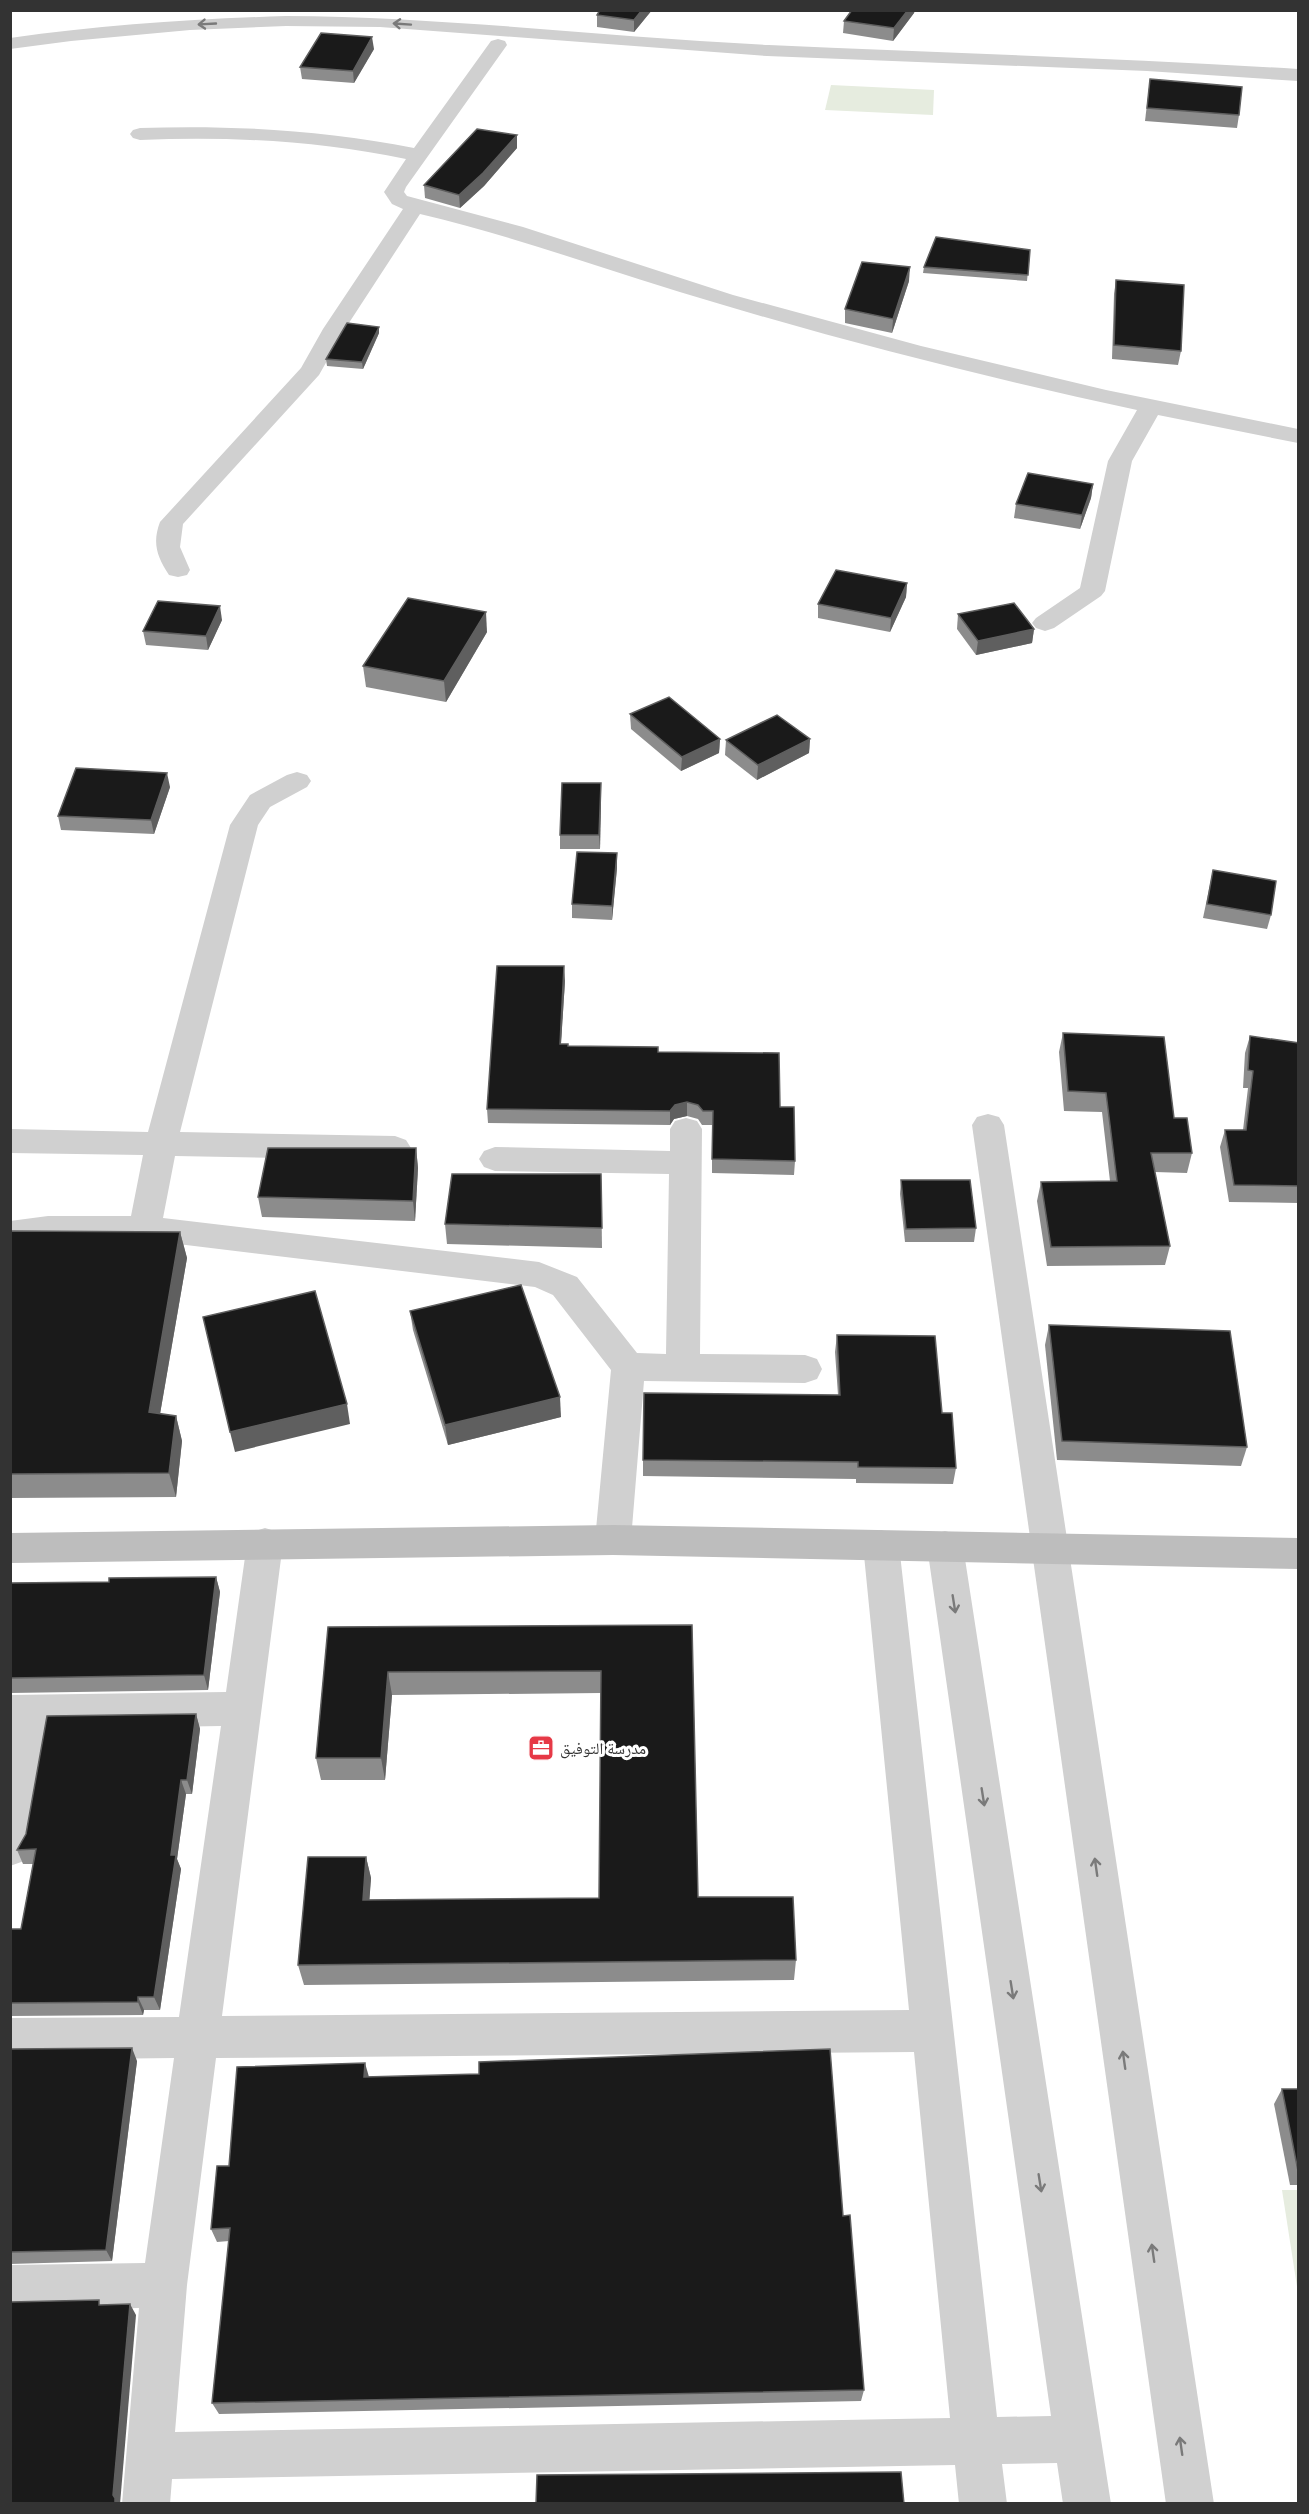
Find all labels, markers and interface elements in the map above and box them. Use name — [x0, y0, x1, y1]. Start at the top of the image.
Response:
one-way arrow — [197, 18, 217, 29]
one-way arrow — [392, 18, 412, 29]
one-way arrow — [948, 1594, 959, 1614]
office icon: مدرسة التوفيق — [526, 1733, 556, 1763]
place label: مدرسة التوفيق — [560, 1739, 646, 1759]
one-way arrow — [977, 1787, 988, 1807]
one-way arrow — [1090, 1858, 1101, 1877]
one-way arrow — [1006, 1980, 1017, 1999]
one-way arrow — [1119, 2050, 1130, 2070]
one-way arrow — [1035, 2172, 1046, 2192]
one-way arrow — [1147, 2243, 1158, 2263]
one-way arrow — [1176, 2436, 1187, 2456]

